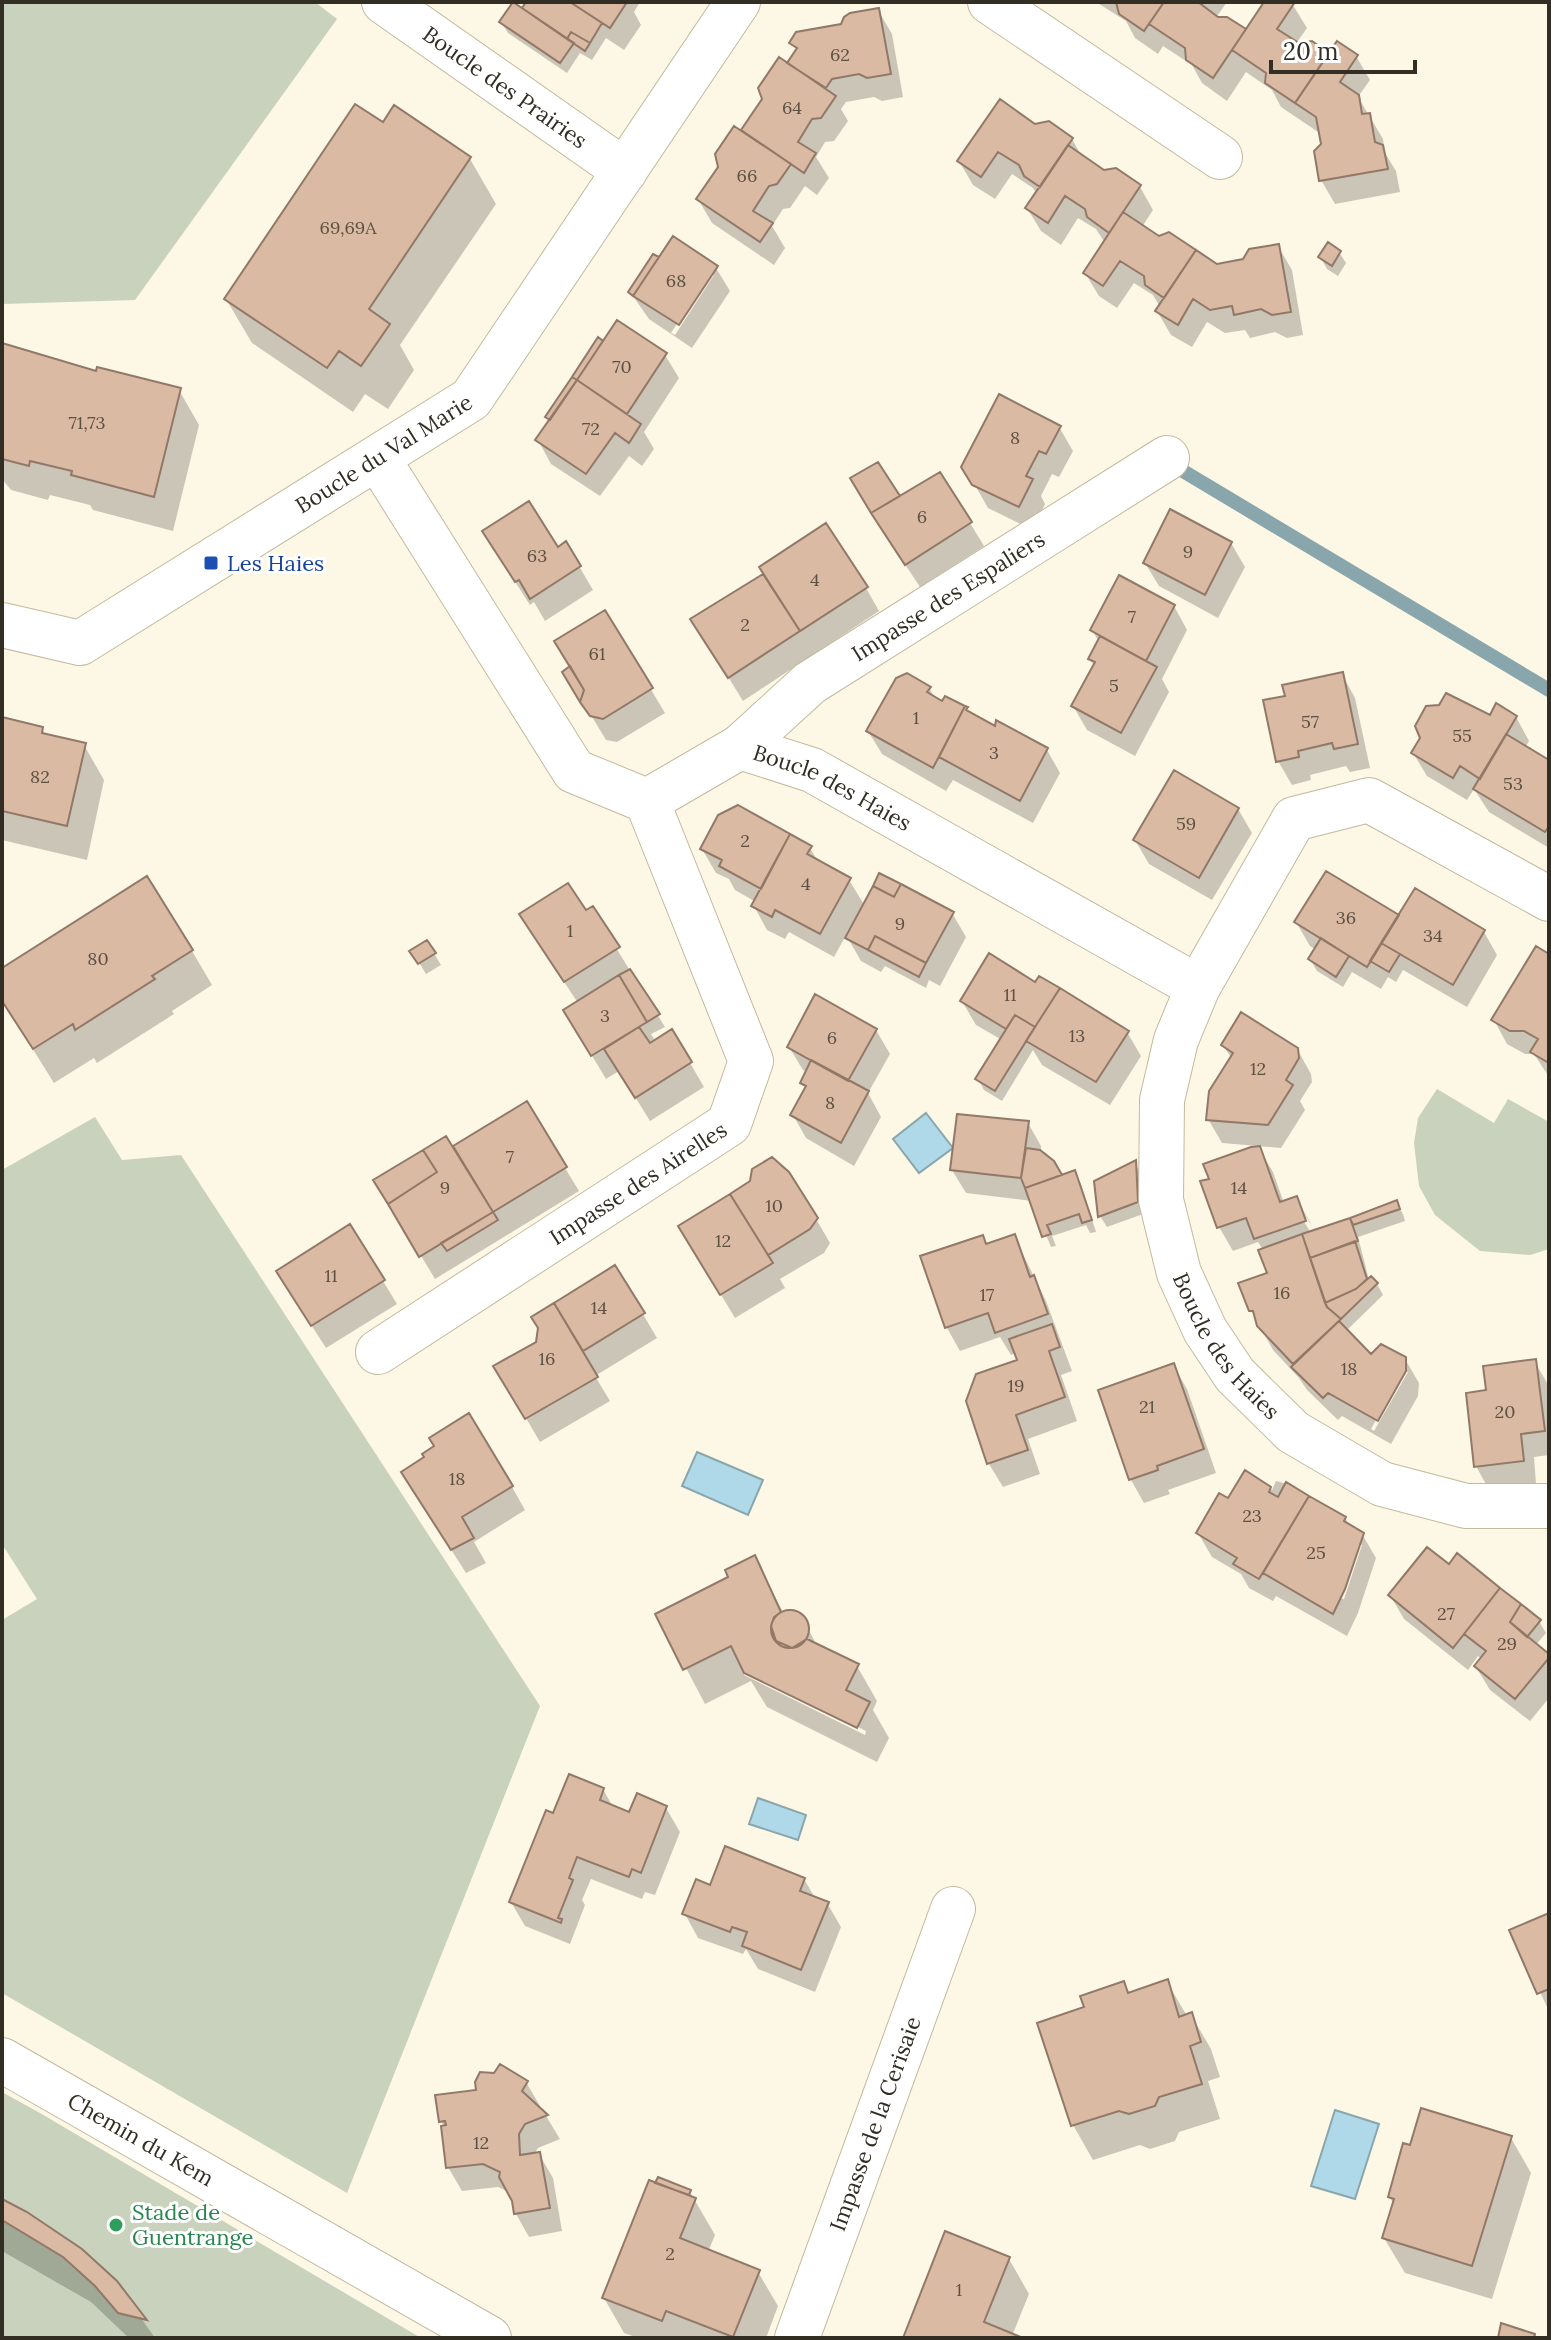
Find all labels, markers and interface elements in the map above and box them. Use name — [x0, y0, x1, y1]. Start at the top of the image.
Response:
street label: Boucle des Prairies — [418, 20, 593, 154]
scale bar — [1271, 24, 1415, 74]
text: 20 m — [1283, 36, 1339, 67]
house number: 62 — [830, 43, 850, 66]
house number: 64 — [782, 96, 802, 119]
house number: 66 — [737, 164, 757, 187]
house number: 69,69A — [320, 216, 377, 239]
house number: 68 — [666, 269, 686, 292]
house number: 70 — [612, 355, 632, 378]
street label: Boucle du Val Marie — [290, 388, 477, 519]
house number: 71,73 — [68, 411, 106, 434]
house number: 72 — [582, 417, 600, 440]
house number: 8 — [1010, 426, 1020, 449]
house number: 6 — [917, 505, 927, 528]
street label: Impasse des Espaliers — [846, 525, 1050, 667]
house number: 9 — [1183, 540, 1193, 563]
house number: 63 — [527, 544, 547, 567]
place label: Les Haies — [227, 549, 324, 577]
marker: Les Haies — [202, 554, 220, 572]
house number: 4 — [810, 568, 820, 591]
house number: 7 — [1128, 605, 1136, 628]
house number: 2 — [740, 613, 750, 636]
house number: 61 — [589, 642, 605, 665]
house number: 5 — [1109, 674, 1119, 697]
house number: 1 — [913, 706, 919, 729]
house number: 57 — [1301, 710, 1319, 733]
house number: 55 — [1452, 724, 1472, 747]
street label: Boucle des Haies — [750, 738, 916, 837]
house number: 3 — [989, 741, 999, 764]
house number: 82 — [30, 765, 50, 788]
house number: 53 — [1503, 772, 1523, 795]
house number: 59 — [1176, 812, 1196, 835]
house number: 2 — [740, 829, 750, 852]
house number: 4 — [801, 872, 811, 895]
house number: 36 — [1336, 906, 1356, 929]
house number: 9 — [895, 912, 905, 935]
house number: 1 — [567, 919, 573, 942]
house number: 34 — [1423, 924, 1443, 947]
house number: 80 — [87, 947, 109, 970]
house number: 11 — [1003, 983, 1017, 1006]
house number: 3 — [600, 1004, 610, 1027]
house number: 13 — [1069, 1024, 1085, 1047]
house number: 6 — [827, 1026, 837, 1049]
house number: 12 — [1250, 1057, 1266, 1080]
house number: 8 — [825, 1091, 835, 1114]
street label: Impasse des Airelles — [544, 1115, 732, 1251]
house number: 7 — [506, 1145, 514, 1168]
house number: 9 — [440, 1176, 450, 1199]
house number: 14 — [1231, 1176, 1247, 1199]
house number: 10 — [765, 1194, 783, 1217]
house number: 12 — [715, 1229, 731, 1252]
house number: 11 — [324, 1264, 338, 1287]
street label: Boucle des Haies — [1167, 1268, 1286, 1425]
house number: 16 — [1274, 1281, 1290, 1304]
house number: 17 — [980, 1283, 994, 1306]
house number: 14 — [591, 1296, 607, 1319]
house number: 16 — [539, 1347, 555, 1370]
house number: 18 — [1341, 1357, 1357, 1380]
house number: 19 — [1008, 1374, 1024, 1397]
house number: 21 — [1139, 1395, 1155, 1418]
house number: 20 — [1495, 1400, 1515, 1423]
house number: 18 — [449, 1467, 465, 1490]
house number: 23 — [1242, 1504, 1262, 1527]
house number: 25 — [1306, 1541, 1326, 1564]
house number: 27 — [1437, 1602, 1455, 1625]
house number: 29 — [1497, 1632, 1517, 1655]
street label: Impasse de la Cerisaie — [823, 2013, 927, 2235]
street label: Chemin du Kem — [63, 2087, 219, 2192]
house number: 12 — [473, 2131, 489, 2154]
place label: Stade de Guentrange — [132, 2198, 254, 2251]
marker: Stade de Guentrange — [107, 2216, 125, 2234]
house number: 2 — [665, 2242, 675, 2265]
house number: 1 — [956, 2278, 962, 2301]

